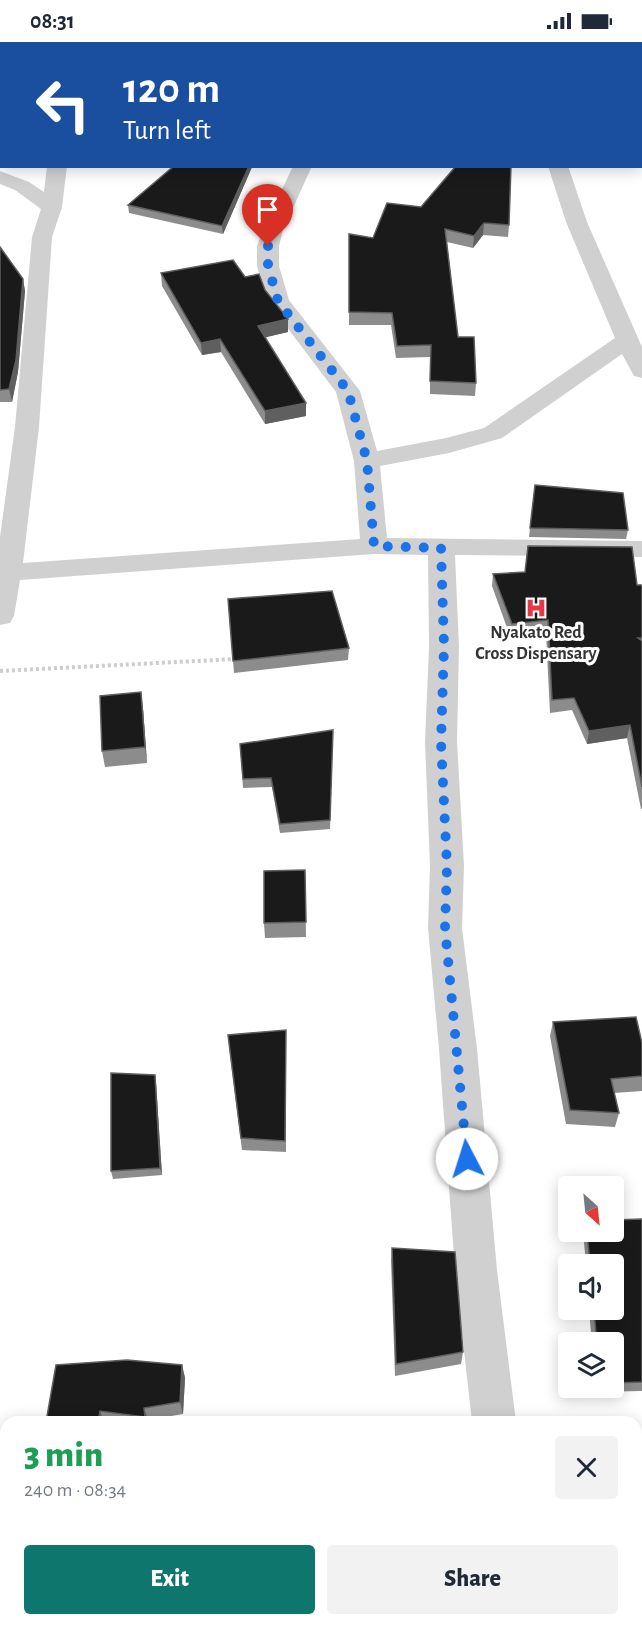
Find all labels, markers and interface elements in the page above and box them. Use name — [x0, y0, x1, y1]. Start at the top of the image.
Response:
text: 08:31 — [30, 10, 75, 32]
icon: left — [24, 66, 102, 144]
text: 120 m — [123, 68, 220, 110]
text: Turn left — [123, 117, 211, 144]
pin — [242, 184, 293, 246]
icon: arrive — [251, 193, 284, 226]
hospital icon: Nyakato Red Cross Dispensary — [524, 596, 548, 620]
place label: Nyakato Red Cross Dispensary — [475, 624, 598, 663]
position arrow — [435, 1127, 499, 1191]
north arrow — [558, 1176, 624, 1242]
map controls — [558, 1176, 624, 1398]
button: sound — [558, 1254, 624, 1320]
button: layers — [558, 1332, 624, 1398]
button: close — [555, 1436, 618, 1499]
text: 3 min — [24, 1437, 103, 1473]
text: 240 m · 08:34 — [24, 1480, 126, 1500]
button: Exit — [24, 1545, 315, 1614]
button: Share — [327, 1545, 618, 1614]

